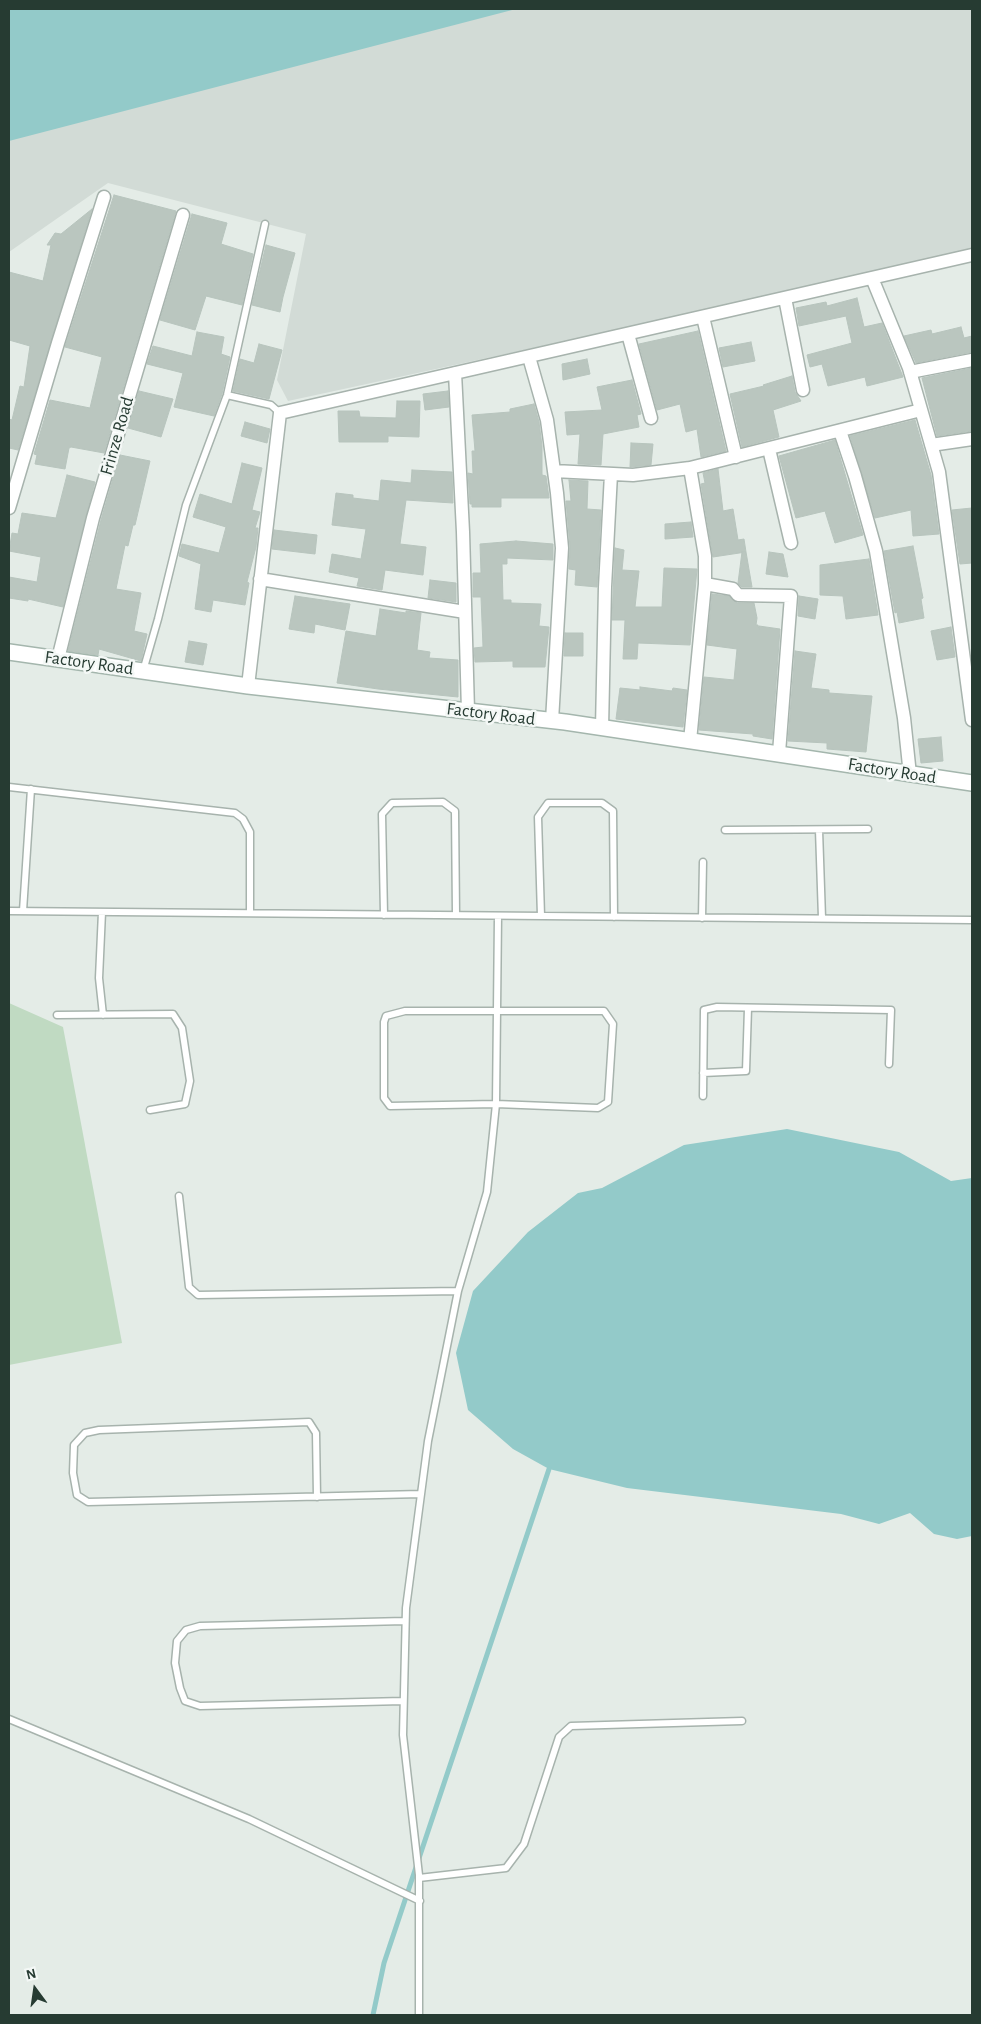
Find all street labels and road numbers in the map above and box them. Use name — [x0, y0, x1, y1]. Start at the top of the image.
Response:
street label: Frinze Road — [95, 394, 139, 478]
street label: Factory Road — [43, 646, 135, 680]
street label: Factory Road — [445, 698, 537, 730]
street label: Factory Road — [846, 753, 938, 789]

